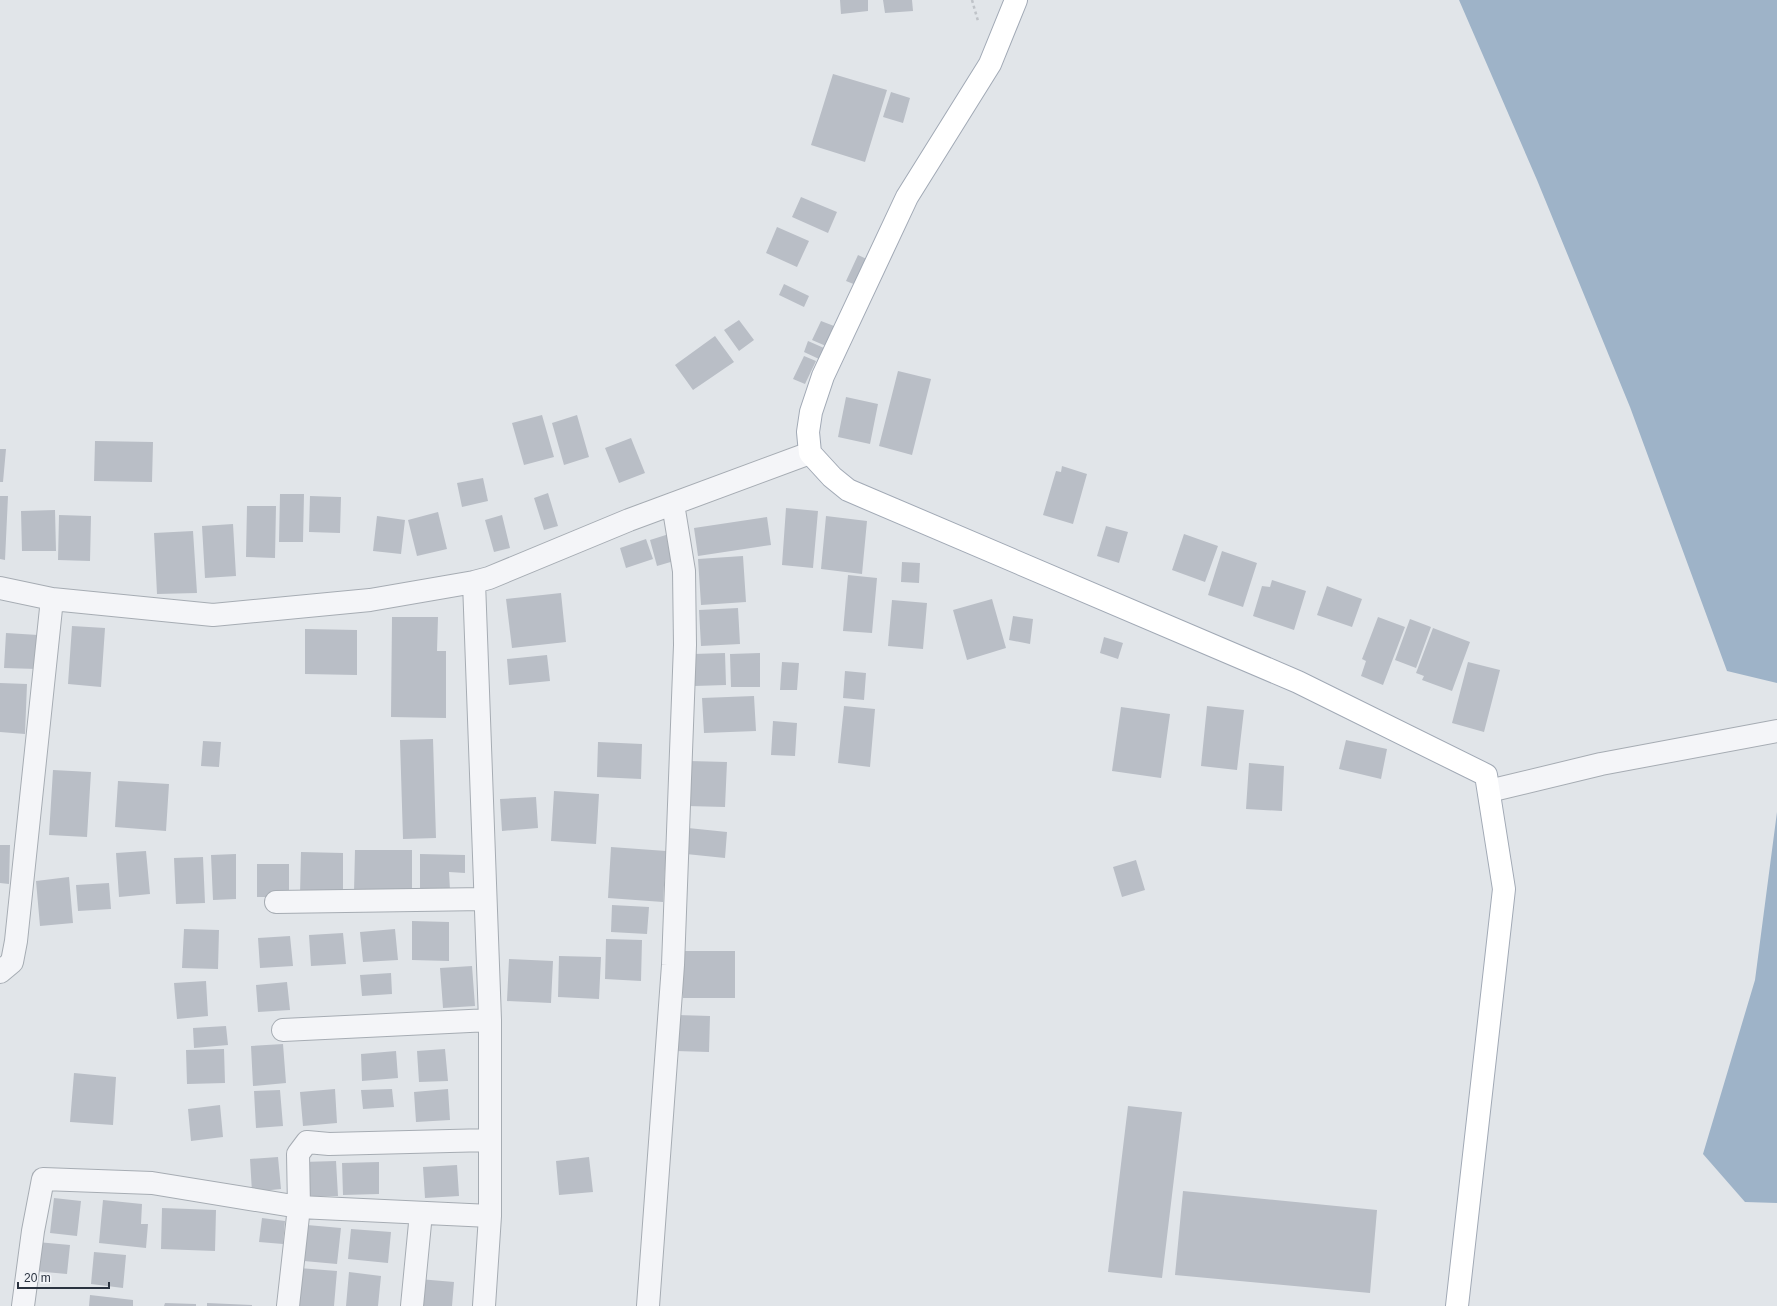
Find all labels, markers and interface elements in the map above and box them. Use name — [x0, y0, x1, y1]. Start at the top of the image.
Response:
scale bar — [18, 1264, 109, 1290]
text: 20 m — [24, 1271, 51, 1285]

